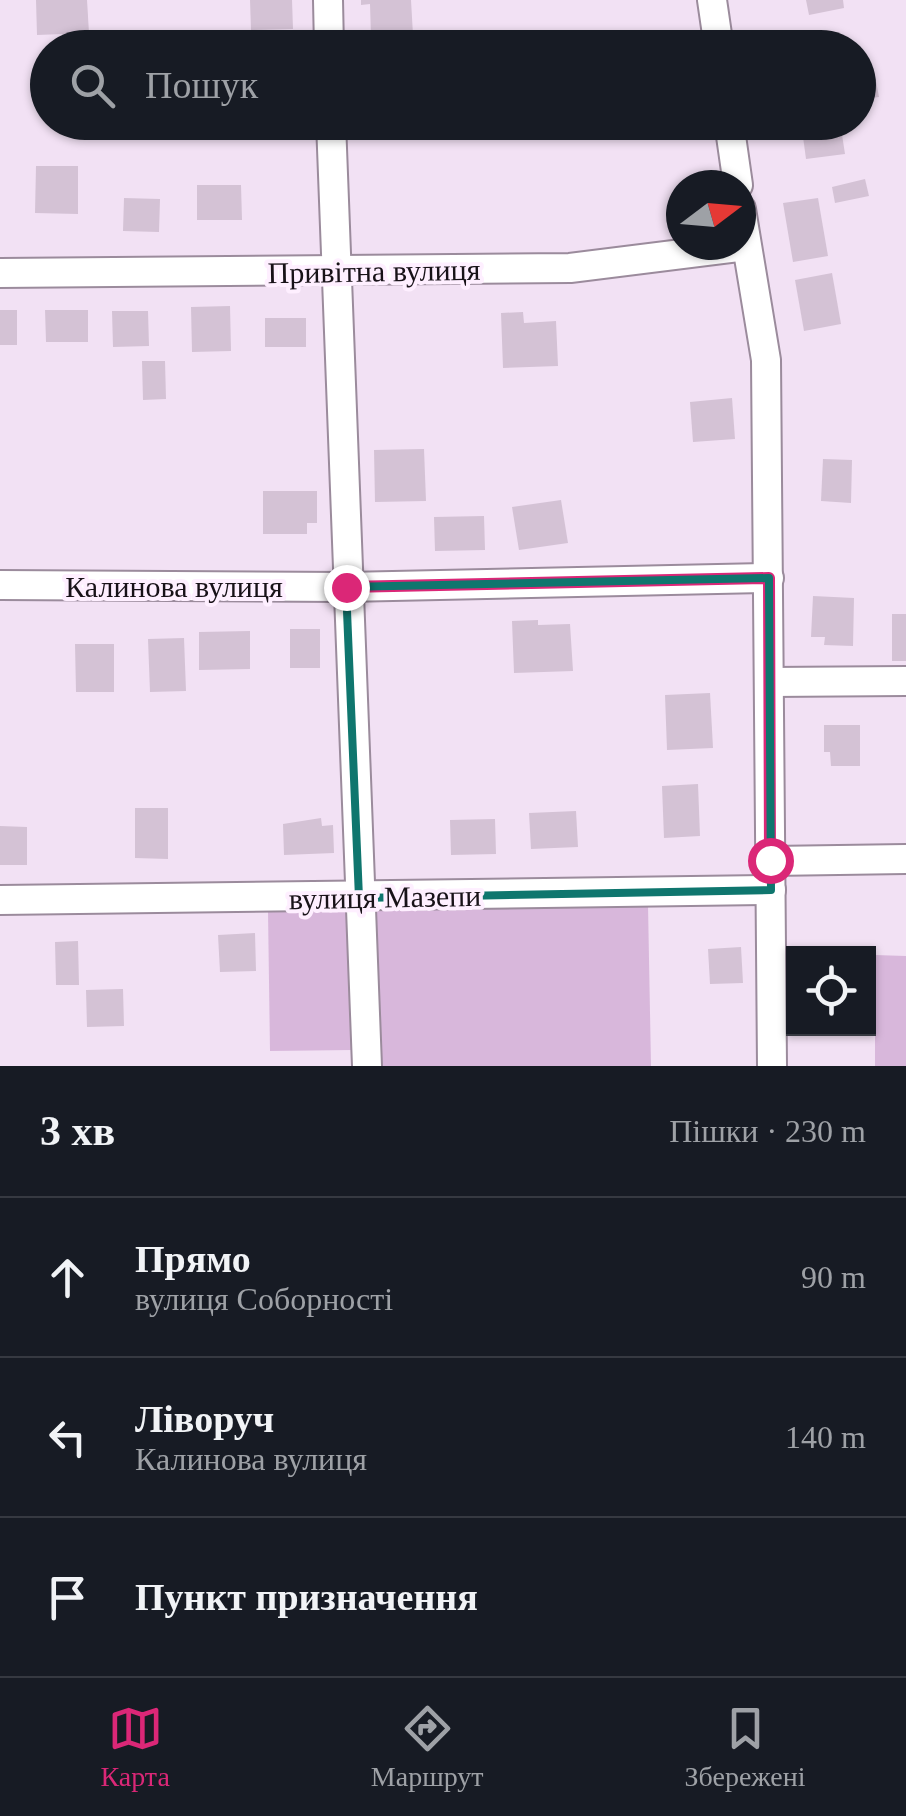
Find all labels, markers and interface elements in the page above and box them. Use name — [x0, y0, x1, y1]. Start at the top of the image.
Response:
search box — [30, 30, 876, 140]
icon: search — [65, 58, 120, 113]
text: Пошук — [145, 64, 258, 106]
north arrow — [666, 170, 756, 260]
street label: Привітна вулиця — [267, 253, 481, 289]
route end — [324, 565, 370, 611]
street label: Калинова вулиця — [65, 570, 283, 603]
route start — [748, 838, 794, 884]
street label: вулиця Мазепи — [288, 879, 482, 915]
map controls — [786, 946, 876, 1036]
button: locate — [786, 946, 876, 1036]
text: 3 хв — [40, 1108, 115, 1154]
text: Пішки · 230 m — [669, 1113, 866, 1149]
text: Прямо — [135, 1238, 251, 1280]
icon: ahead — [40, 1250, 95, 1305]
text: 90 m — [801, 1259, 866, 1295]
text: вулиця Соборності — [135, 1281, 393, 1317]
text: Ліворуч — [135, 1398, 274, 1440]
icon: left — [40, 1410, 95, 1465]
text: 140 m — [785, 1419, 866, 1455]
text: Калинова вулиця — [135, 1441, 367, 1477]
icon: arrive — [40, 1570, 95, 1625]
text: Пункт призначення — [135, 1576, 478, 1618]
tab: Карта — [100, 1701, 170, 1793]
tab: Маршрут — [371, 1701, 484, 1793]
tab: Збережені — [685, 1701, 806, 1793]

